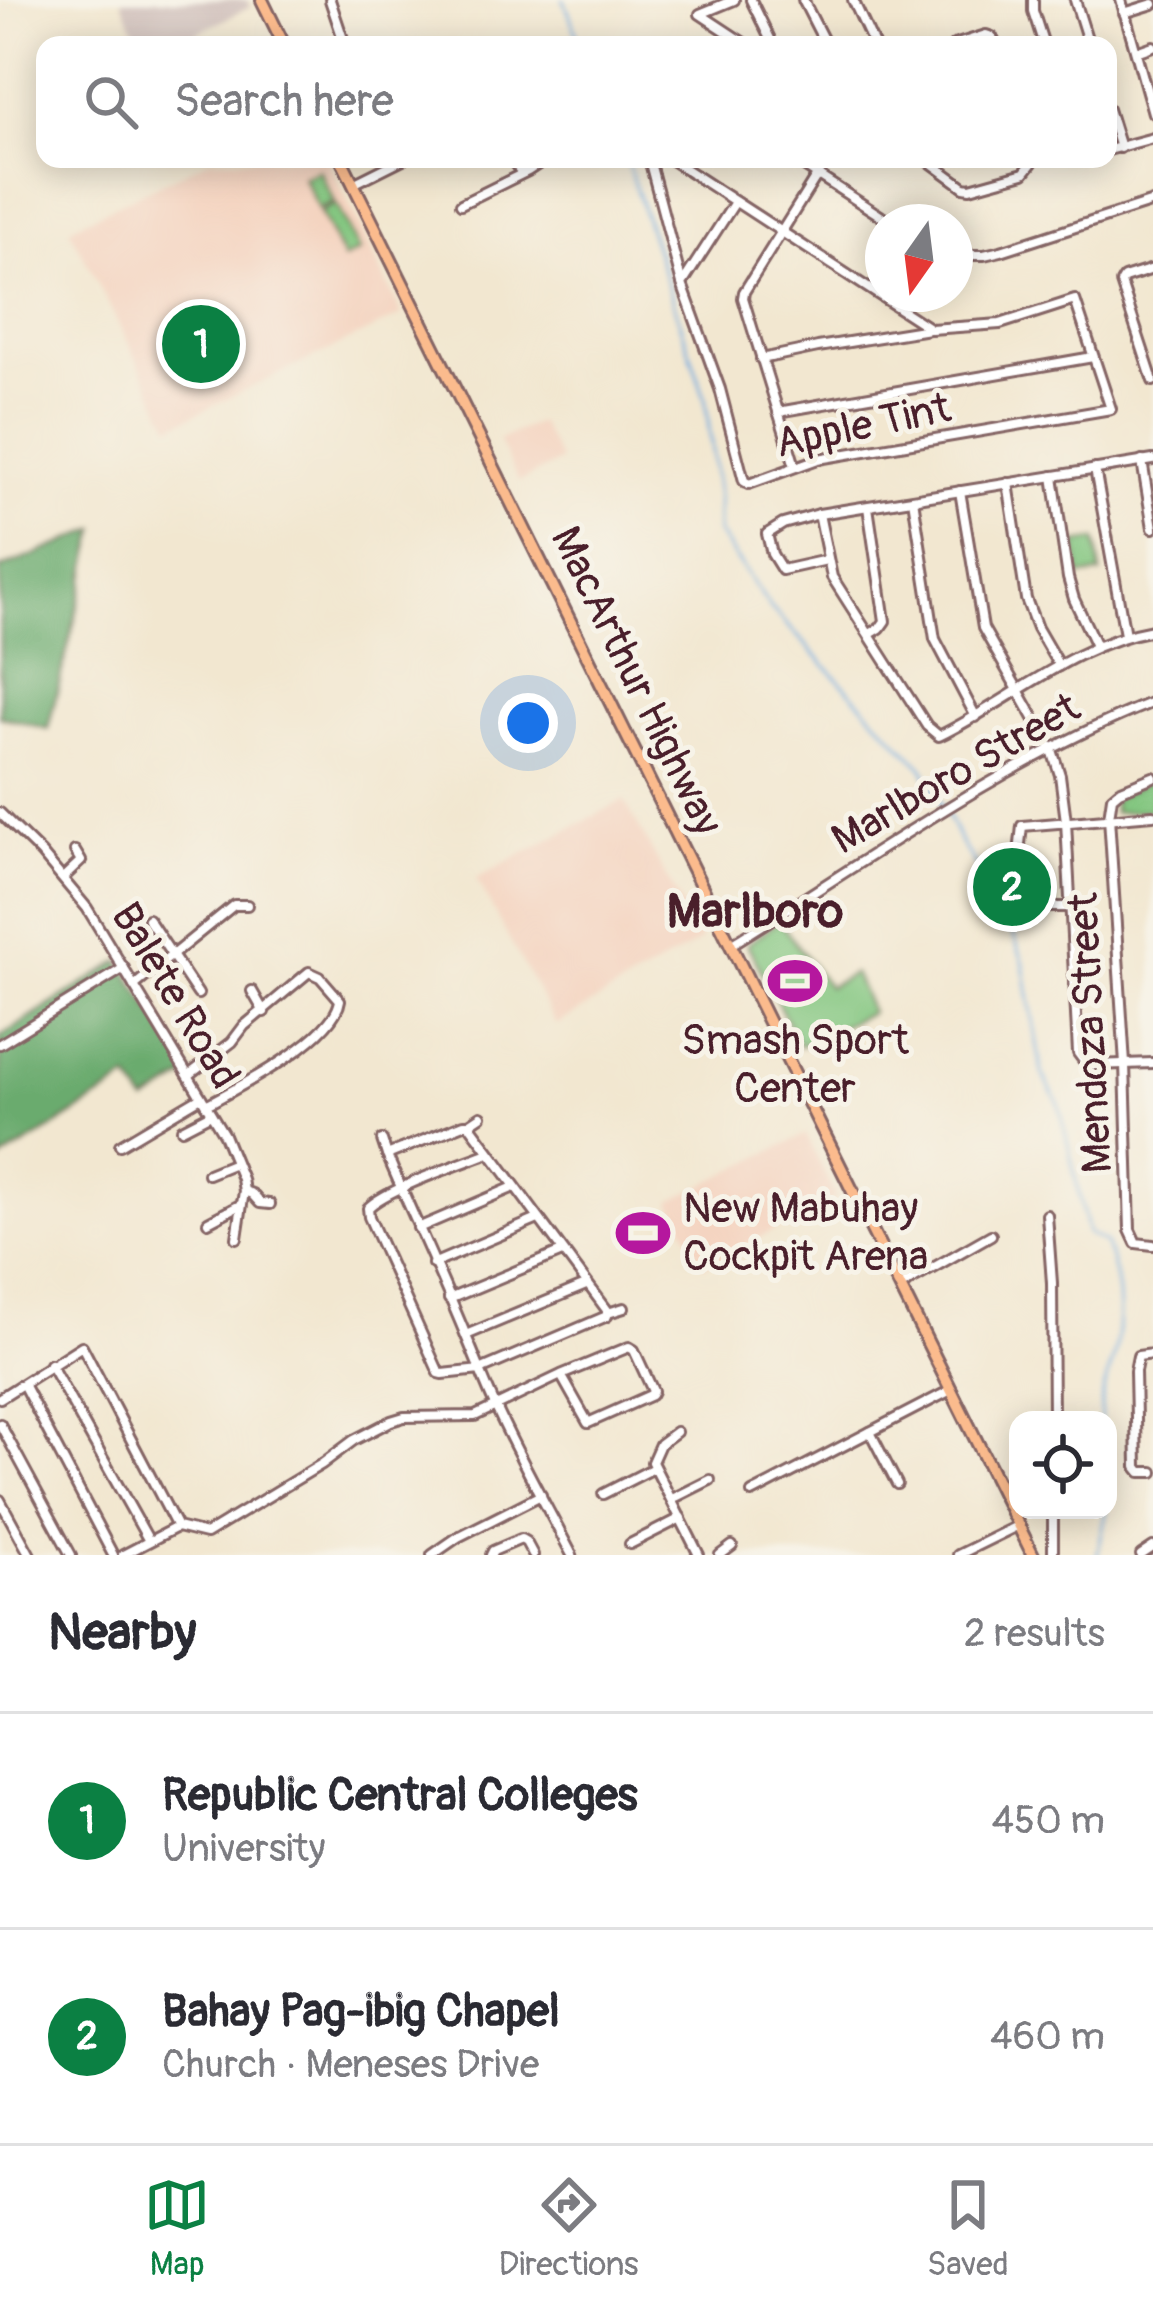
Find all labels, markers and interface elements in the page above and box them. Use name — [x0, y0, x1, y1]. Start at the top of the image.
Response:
search box — [36, 36, 1117, 168]
icon: search — [78, 69, 144, 135]
text: Search here — [174, 74, 394, 130]
north arrow — [865, 204, 973, 312]
pin: 1 — [162, 299, 240, 389]
street label: Apple Tint — [771, 382, 955, 470]
street label: MacArthur Highway — [539, 518, 733, 844]
street label: Marlboro Street — [823, 682, 1089, 866]
your location — [498, 693, 558, 753]
pin: 2 — [973, 842, 1051, 932]
district label: Marlboro — [667, 882, 844, 942]
street label: Mendoza Street — [1058, 891, 1124, 1174]
street label: Balete Road — [99, 894, 251, 1098]
sports icon: Smash Sport Center — [766, 952, 824, 1010]
place label: Smash Sport Center — [681, 1015, 909, 1115]
place label: New Mabuhay Cockpit Arena — [683, 1183, 928, 1283]
sports icon: New Mabuhay Cockpit Arena — [614, 1204, 672, 1262]
map controls — [1009, 1411, 1117, 1519]
button: locate — [1009, 1411, 1117, 1519]
text: Nearby — [48, 1601, 196, 1665]
text: 2 results — [964, 1609, 1105, 1658]
text: Republic Central Colleges — [162, 1768, 638, 1824]
text: 1 — [79, 1796, 95, 1845]
text: 450 m — [992, 1796, 1105, 1845]
text: University — [162, 1824, 325, 1873]
text: Bahay Pag-ibig Chapel — [162, 1984, 560, 2040]
text: 2 — [76, 2012, 98, 2061]
text: 460 m — [990, 2012, 1105, 2061]
text: Church · Meneses Drive — [162, 2040, 539, 2089]
tab: Map — [144, 2172, 210, 2285]
tab: Directions — [499, 2172, 639, 2285]
tab: Saved — [927, 2172, 1009, 2285]

